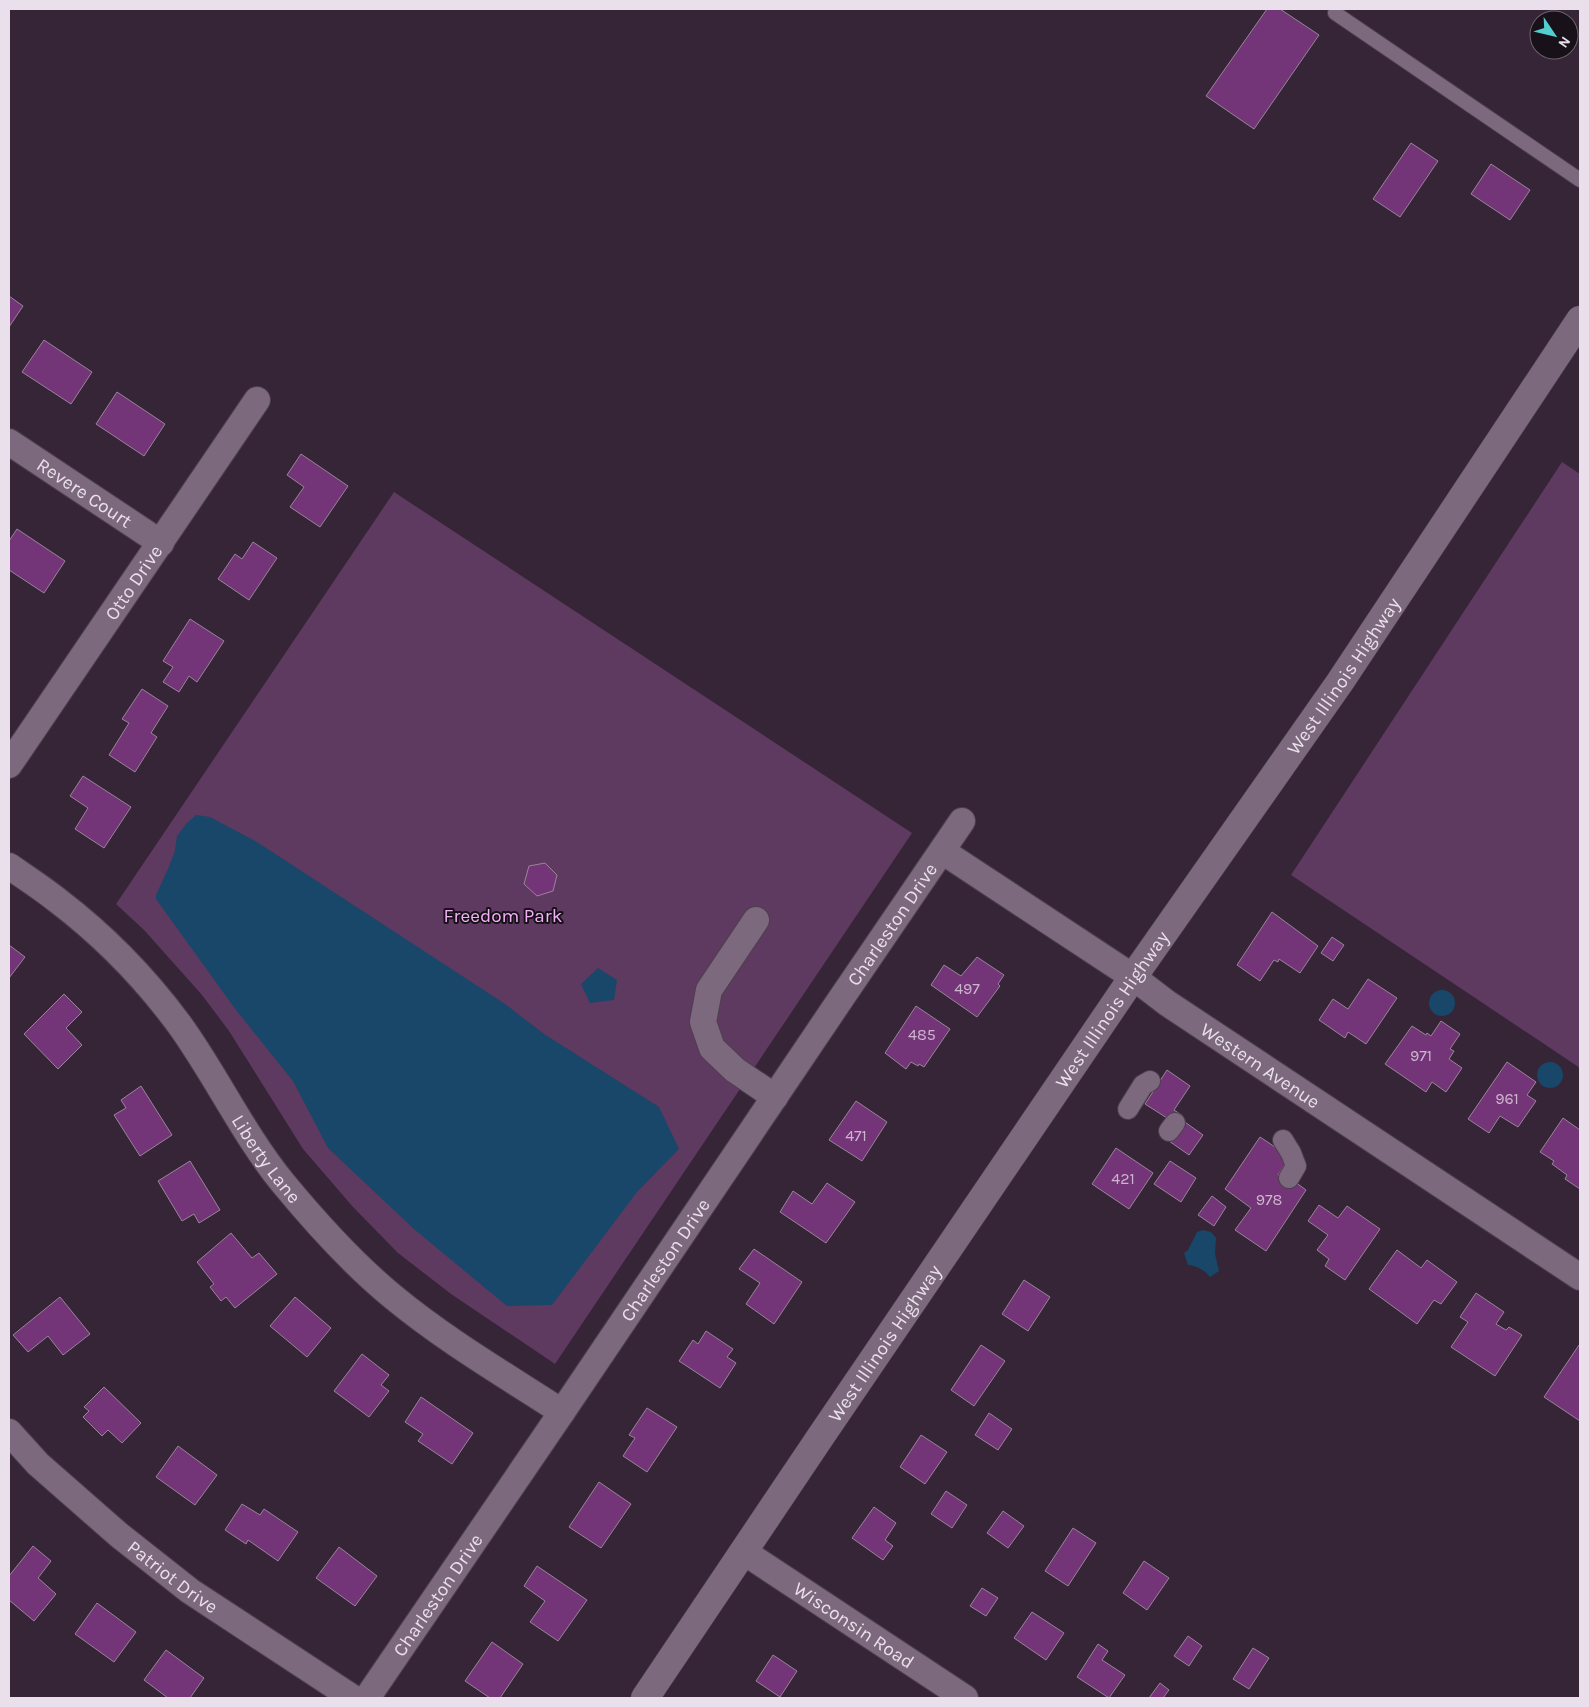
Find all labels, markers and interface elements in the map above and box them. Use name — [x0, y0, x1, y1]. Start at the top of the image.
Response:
north arrow — [1529, 10, 1579, 60]
text: N — [1554, 33, 1574, 51]
street label: Revere Court — [33, 454, 136, 533]
street label: Otto Drive — [101, 541, 167, 624]
street label: West Illinois Highway — [1283, 593, 1405, 759]
street label: Charleston Drive — [843, 859, 942, 990]
park label: Freedom Park — [444, 905, 563, 927]
street label: West Illinois Highway — [1051, 927, 1174, 1092]
house number: 497 — [954, 979, 980, 998]
street label: Western Avenue — [1196, 1019, 1324, 1113]
house number: 485 — [908, 1025, 936, 1044]
house number: 971 — [1410, 1046, 1432, 1065]
house number: 961 — [1495, 1089, 1519, 1108]
street label: Liberty Lane — [227, 1111, 305, 1208]
house number: 471 — [845, 1126, 867, 1145]
house number: 421 — [1111, 1169, 1135, 1188]
house number: 978 — [1256, 1190, 1282, 1209]
street label: Charleston Drive — [616, 1195, 715, 1326]
street label: West Illinois Highway — [824, 1261, 946, 1426]
street label: Charleston Drive — [389, 1530, 488, 1661]
street label: Patriot Drive — [123, 1536, 222, 1618]
street label: Wisconsin Road — [789, 1578, 918, 1673]

